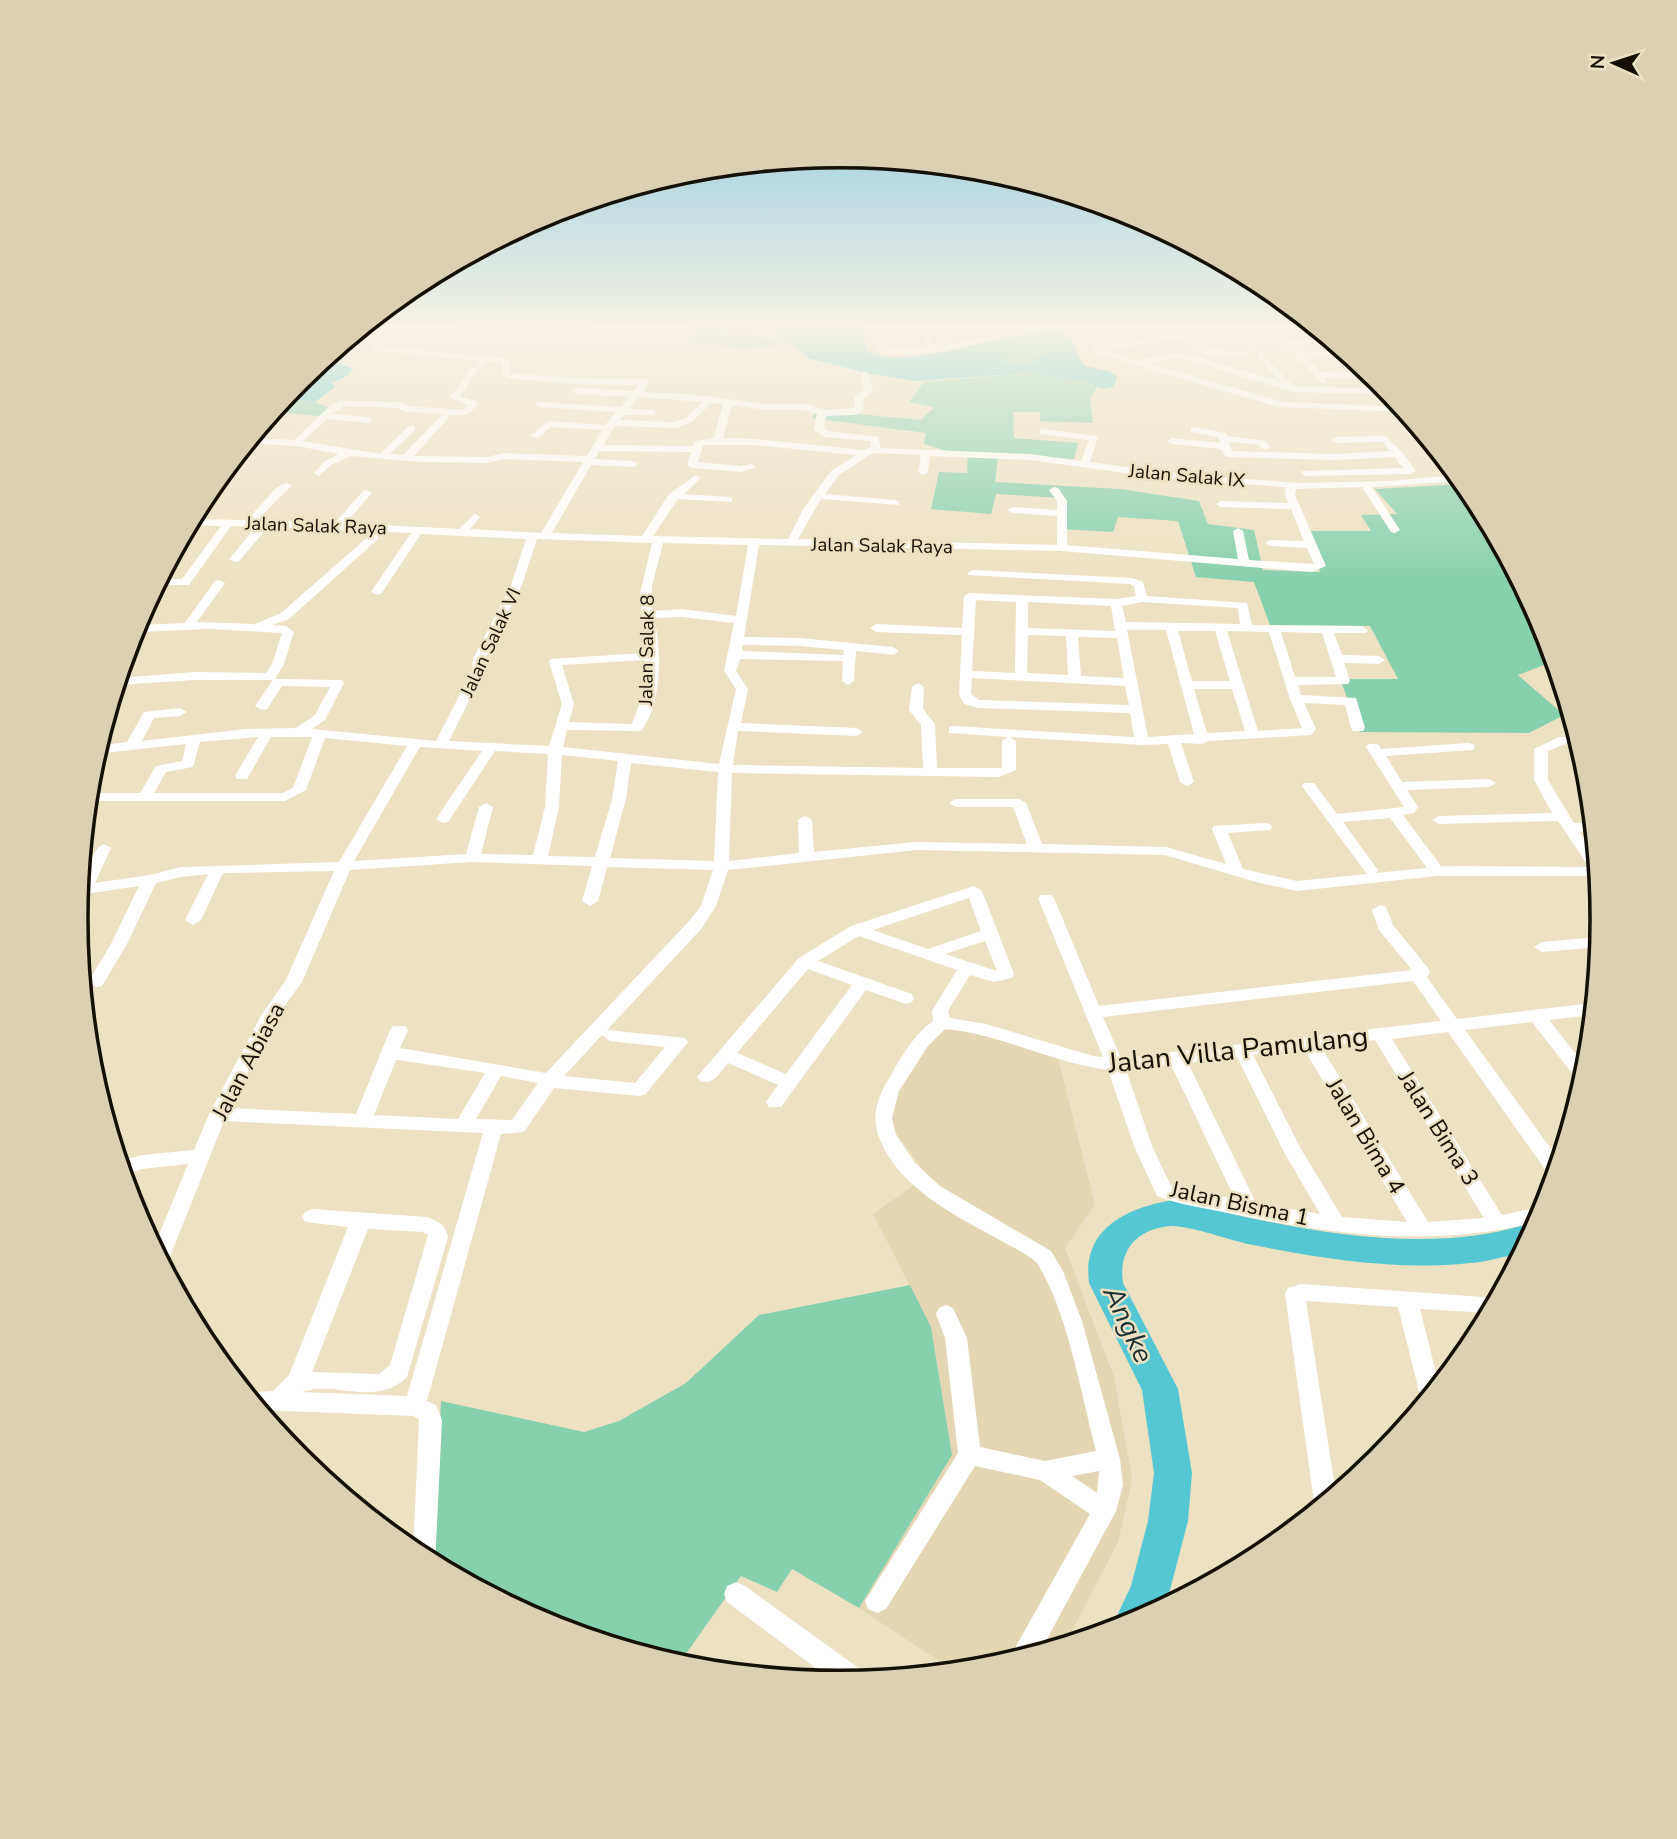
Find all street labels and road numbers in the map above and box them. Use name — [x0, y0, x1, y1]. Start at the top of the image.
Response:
street label: Jalan Salak IX — [1127, 458, 1247, 494]
street label: Jalan Salak Raya — [244, 510, 387, 541]
street label: Jalan Salak Raya — [810, 532, 953, 560]
street label: Jalan Salak VI — [454, 584, 527, 702]
street label: Jalan Salak 8 — [633, 594, 661, 707]
street label: Jalan Abiasa — [204, 997, 292, 1126]
street label: Jalan Villa Pamulang — [1105, 1017, 1370, 1083]
street label: Jalan Bima 3 — [1390, 1064, 1486, 1192]
street label: Jalan Bima 4 — [1318, 1072, 1412, 1200]
street label: Jalan Bisma 1 — [1167, 1173, 1312, 1233]

